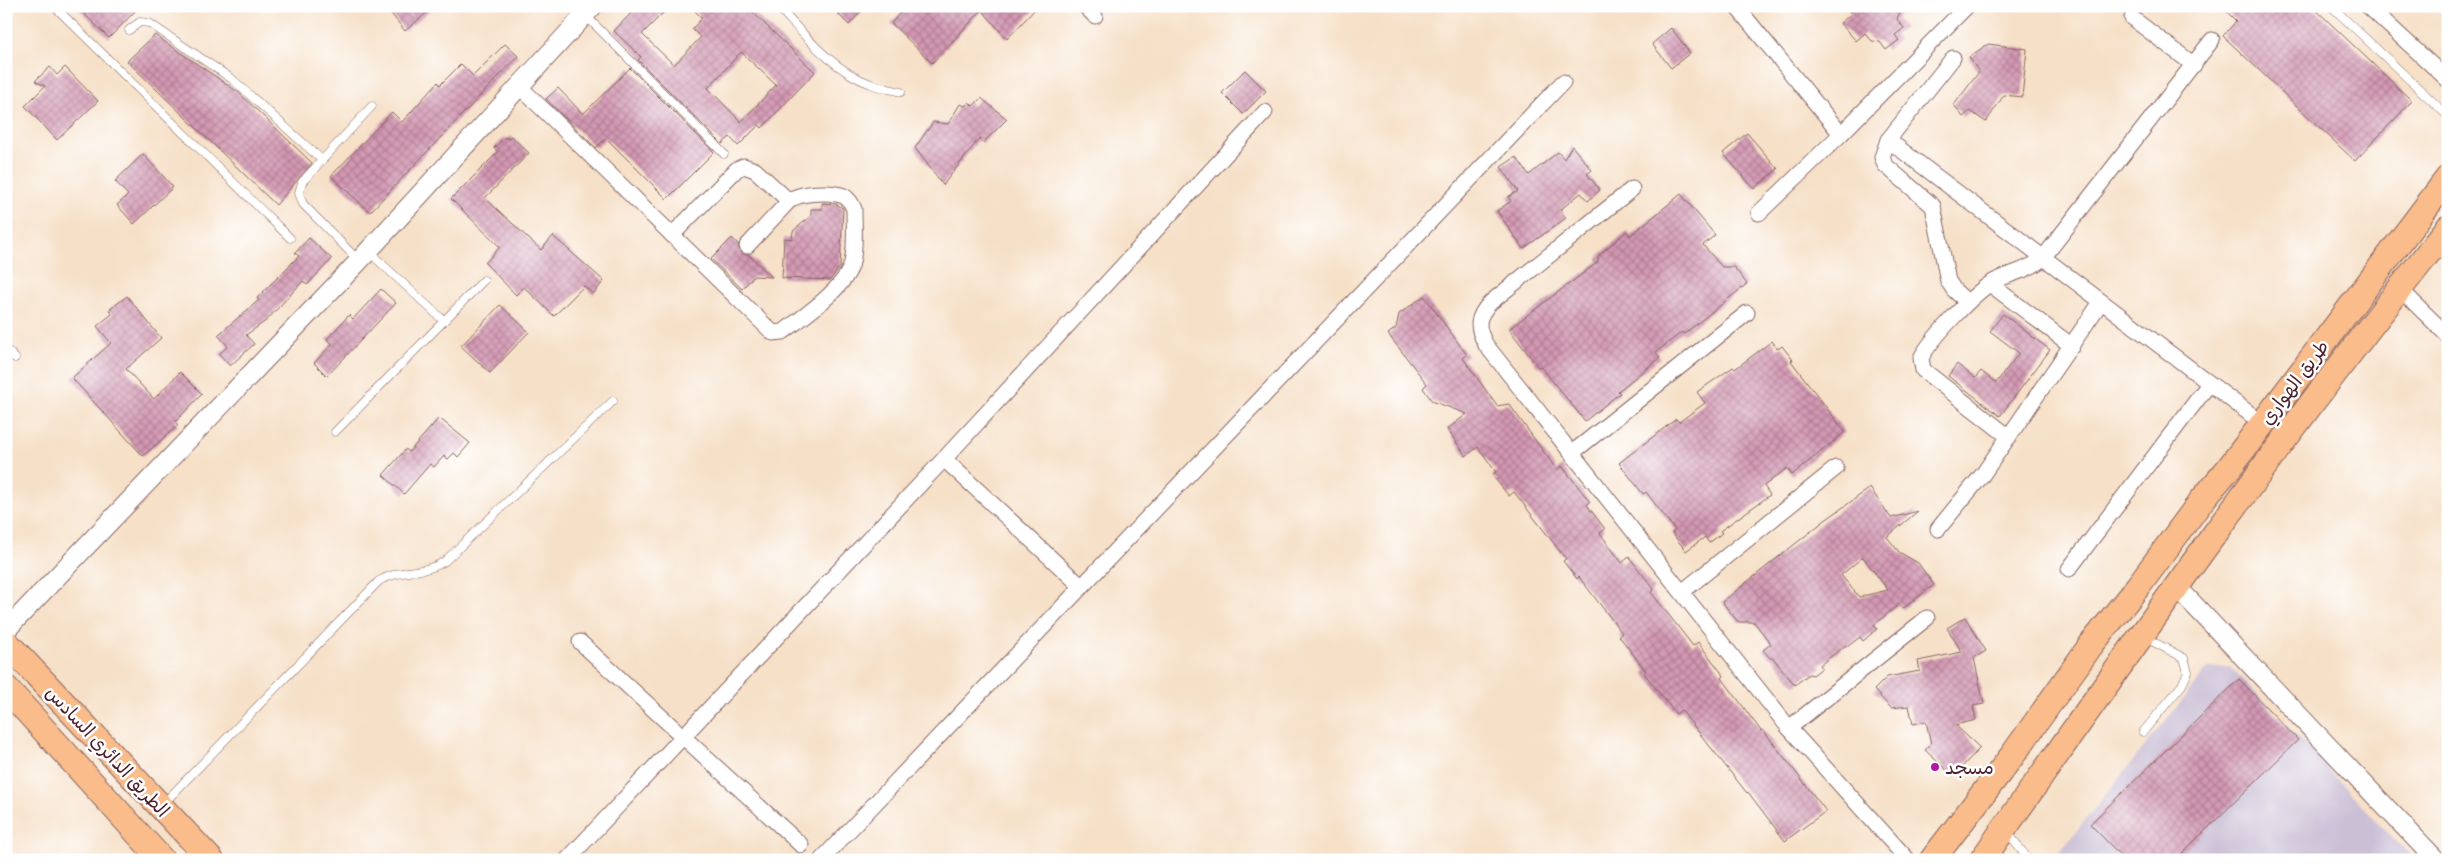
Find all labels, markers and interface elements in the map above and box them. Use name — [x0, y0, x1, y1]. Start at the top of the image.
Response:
street label: طريق الهواري — [2254, 334, 2336, 431]
street label: الطريق الدائري السادس — [39, 680, 176, 824]
place label: مسجد — [1945, 754, 1994, 780]
marker: مسجد — [1929, 761, 1941, 773]

